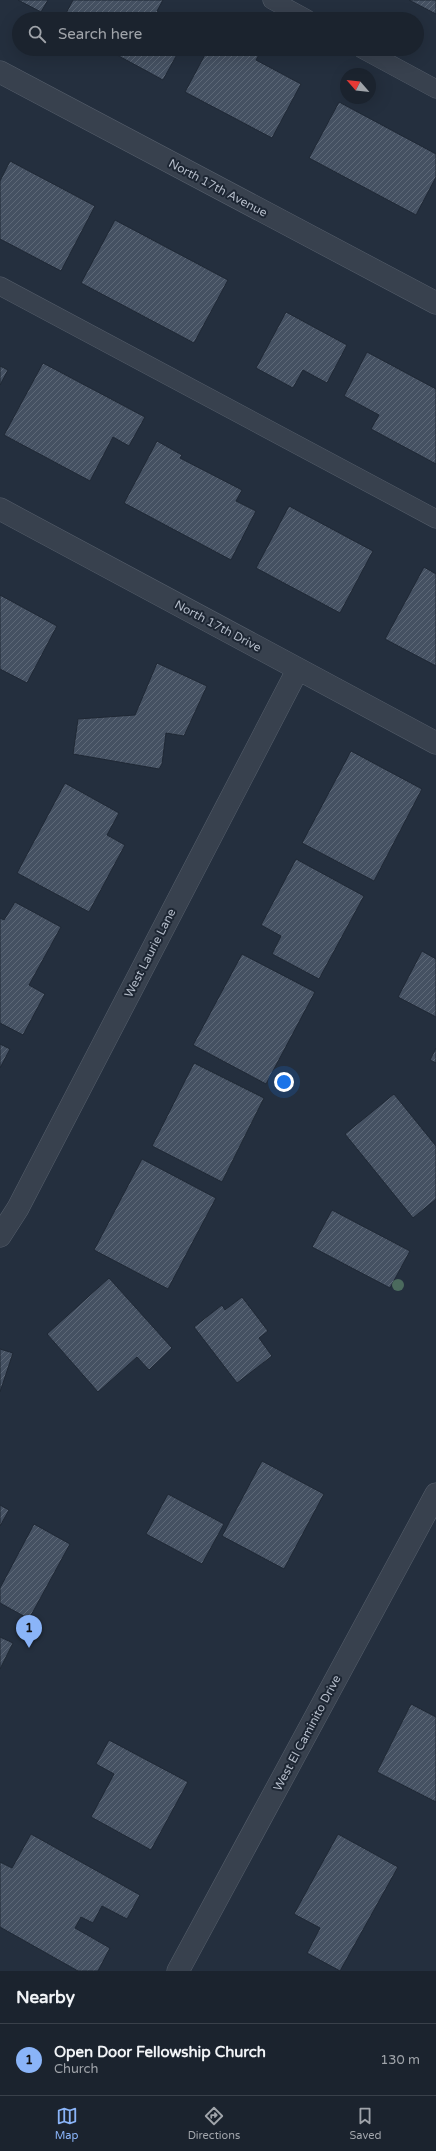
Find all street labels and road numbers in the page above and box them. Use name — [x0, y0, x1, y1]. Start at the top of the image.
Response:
street label: North 17th Avenue — [166, 156, 270, 220]
street label: North 17th Drive — [172, 597, 264, 655]
street label: West Laurie Lane — [122, 906, 179, 1000]
street label: West El Caminito Drive — [270, 1672, 344, 1793]

